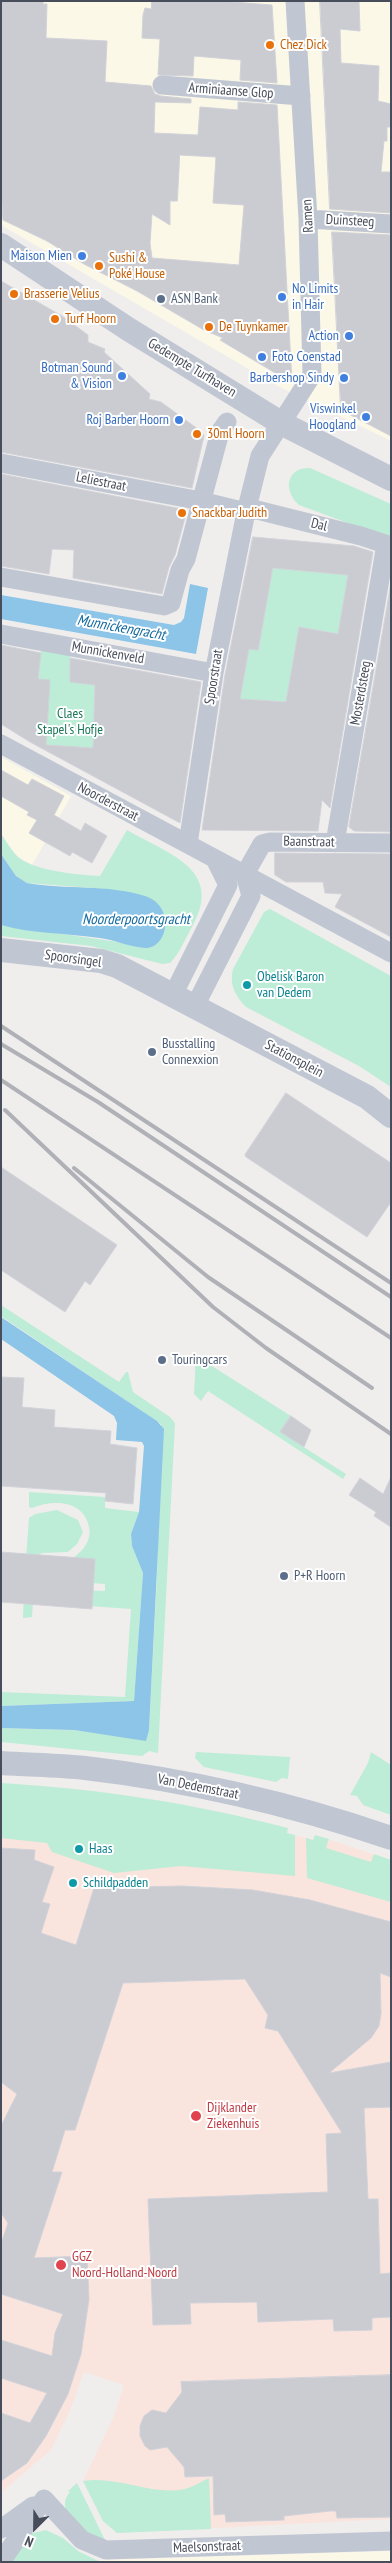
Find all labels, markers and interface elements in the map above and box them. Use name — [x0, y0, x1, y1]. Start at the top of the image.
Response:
place label: Chez Dick — [280, 37, 327, 53]
marker: Chez Dick — [264, 39, 276, 51]
street label: Arminiaanse Glop — [188, 80, 274, 102]
street label: Ramen — [299, 199, 317, 233]
street label: Duinsteeg — [325, 211, 375, 231]
place label: Maison Mien — [11, 248, 72, 264]
marker: Maison Mien — [76, 250, 88, 262]
place label: Sushi & Poké House — [109, 250, 165, 282]
marker: Sushi & Poké House — [93, 260, 105, 272]
place label: No Limits in Hair — [292, 281, 338, 314]
place label: Brasserie Velius — [24, 286, 100, 302]
marker: Brasserie Velius — [8, 288, 20, 300]
place label: ASN Bank — [171, 291, 218, 307]
marker: No Limits in Hair — [276, 291, 288, 303]
marker: ASN Bank — [155, 293, 167, 305]
place label: Turf Hoorn — [65, 311, 116, 327]
marker: Turf Hoorn — [49, 313, 61, 325]
place label: De Tuynkamer — [219, 319, 287, 335]
marker: De Tuynkamer — [203, 321, 215, 333]
place label: Action — [308, 328, 339, 344]
marker: Action — [343, 330, 355, 342]
street label: Gedempte Turfhaven — [145, 335, 239, 401]
place label: Foto Coenstad — [272, 349, 341, 365]
marker: Foto Coenstad — [256, 351, 268, 363]
place label: Botman Sound & Vision — [41, 360, 112, 392]
marker: Botman Sound & Vision — [116, 370, 128, 382]
place label: Barbershop Sindy — [250, 370, 334, 386]
marker: Barbershop Sindy — [338, 372, 350, 384]
place label: Viswinkel Hoogland — [309, 401, 356, 434]
marker: Viswinkel Hoogland — [360, 411, 372, 423]
place label: Roj Barber Hoorn — [87, 412, 169, 428]
marker: Roj Barber Hoorn — [173, 414, 185, 426]
place label: 30ml Hoorn — [207, 426, 265, 442]
marker: 30ml Hoorn — [191, 428, 203, 440]
street label: Leliestraat — [75, 469, 127, 495]
place label: Snackbar Judith — [192, 505, 267, 521]
marker: Snackbar Judith — [176, 507, 188, 519]
street label: Dal — [309, 515, 329, 535]
water label: Munnickengracht — [76, 611, 166, 645]
street label: Munnickenveld — [71, 638, 145, 668]
street label: Spoorstraat — [201, 648, 227, 706]
street label: Mosterdsteeg — [347, 660, 375, 726]
park label: Claes Stapel's Hofje — [37, 706, 103, 739]
street label: Noorderstraat — [75, 779, 141, 825]
street label: Baanstraat — [283, 833, 335, 851]
water label: Noorderpoortsgracht — [82, 911, 190, 929]
street label: Spoorsingel — [44, 947, 102, 971]
place label: Obelisk Baron van Dedem — [257, 969, 324, 1002]
marker: Obelisk Baron van Dedem — [241, 979, 253, 991]
place label: Busstalling Connexxion — [162, 1036, 218, 1068]
street label: Stationsplein — [262, 1037, 326, 1081]
marker: Busstalling Connexxion — [146, 1046, 158, 1058]
place label: Touringcars — [172, 1352, 227, 1368]
marker: Touringcars — [156, 1354, 168, 1366]
place label: P+R Hoorn — [294, 1568, 345, 1584]
marker: P+R Hoorn — [278, 1570, 290, 1582]
street label: Van Dedemstraat — [156, 1771, 240, 1803]
place label: Haas — [89, 1841, 112, 1857]
marker: Haas — [73, 1843, 85, 1855]
place label: Schildpadden — [83, 1875, 148, 1891]
marker: Schildpadden — [67, 1877, 79, 1889]
place label: Dijklander Ziekenhuis — [207, 2100, 259, 2132]
marker: Dijklander Ziekenhuis — [189, 2109, 203, 2123]
place label: GGZ Noord-Holland-Noord — [72, 2249, 177, 2282]
marker: GGZ Noord-Holland-Noord — [54, 2258, 68, 2272]
north arrow — [10, 2503, 60, 2553]
text: N — [22, 2532, 36, 2552]
street label: Maelsonstraat — [173, 2537, 241, 2557]

